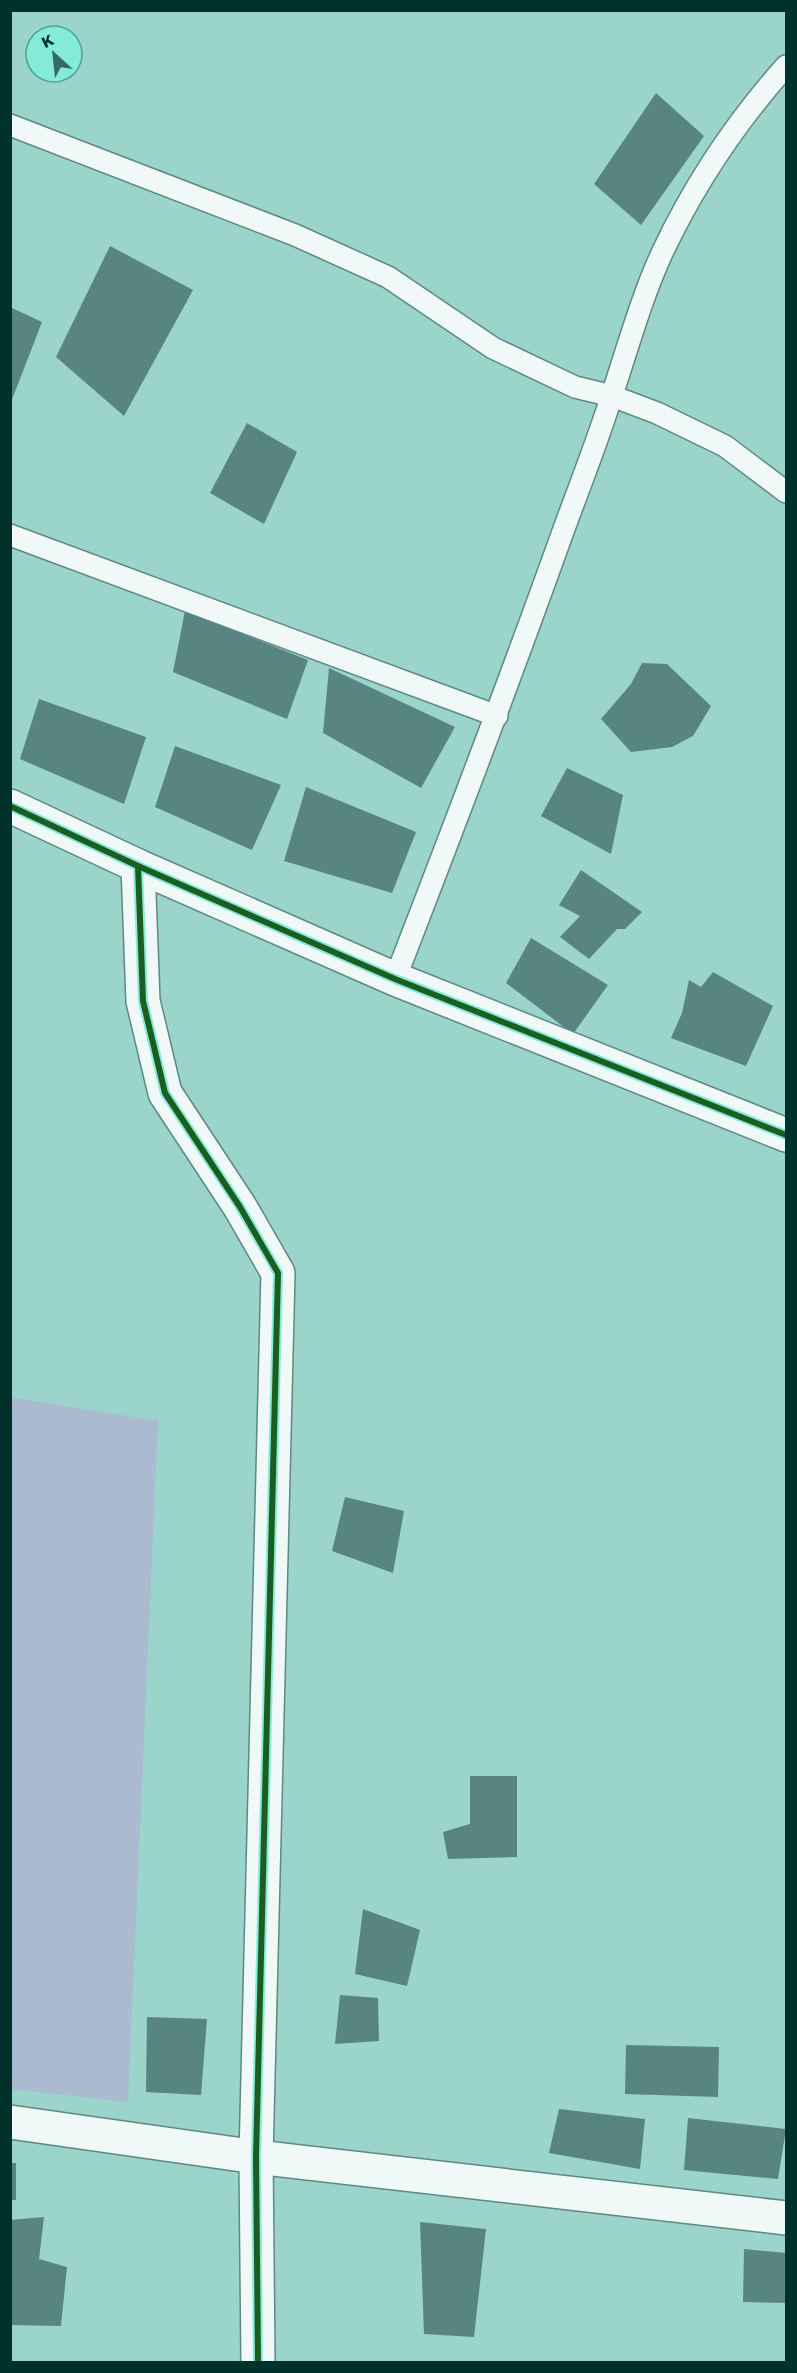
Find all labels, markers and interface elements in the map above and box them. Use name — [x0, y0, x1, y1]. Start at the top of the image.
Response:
north arrow — [24, 24, 84, 84]
text: K — [38, 30, 57, 52]

